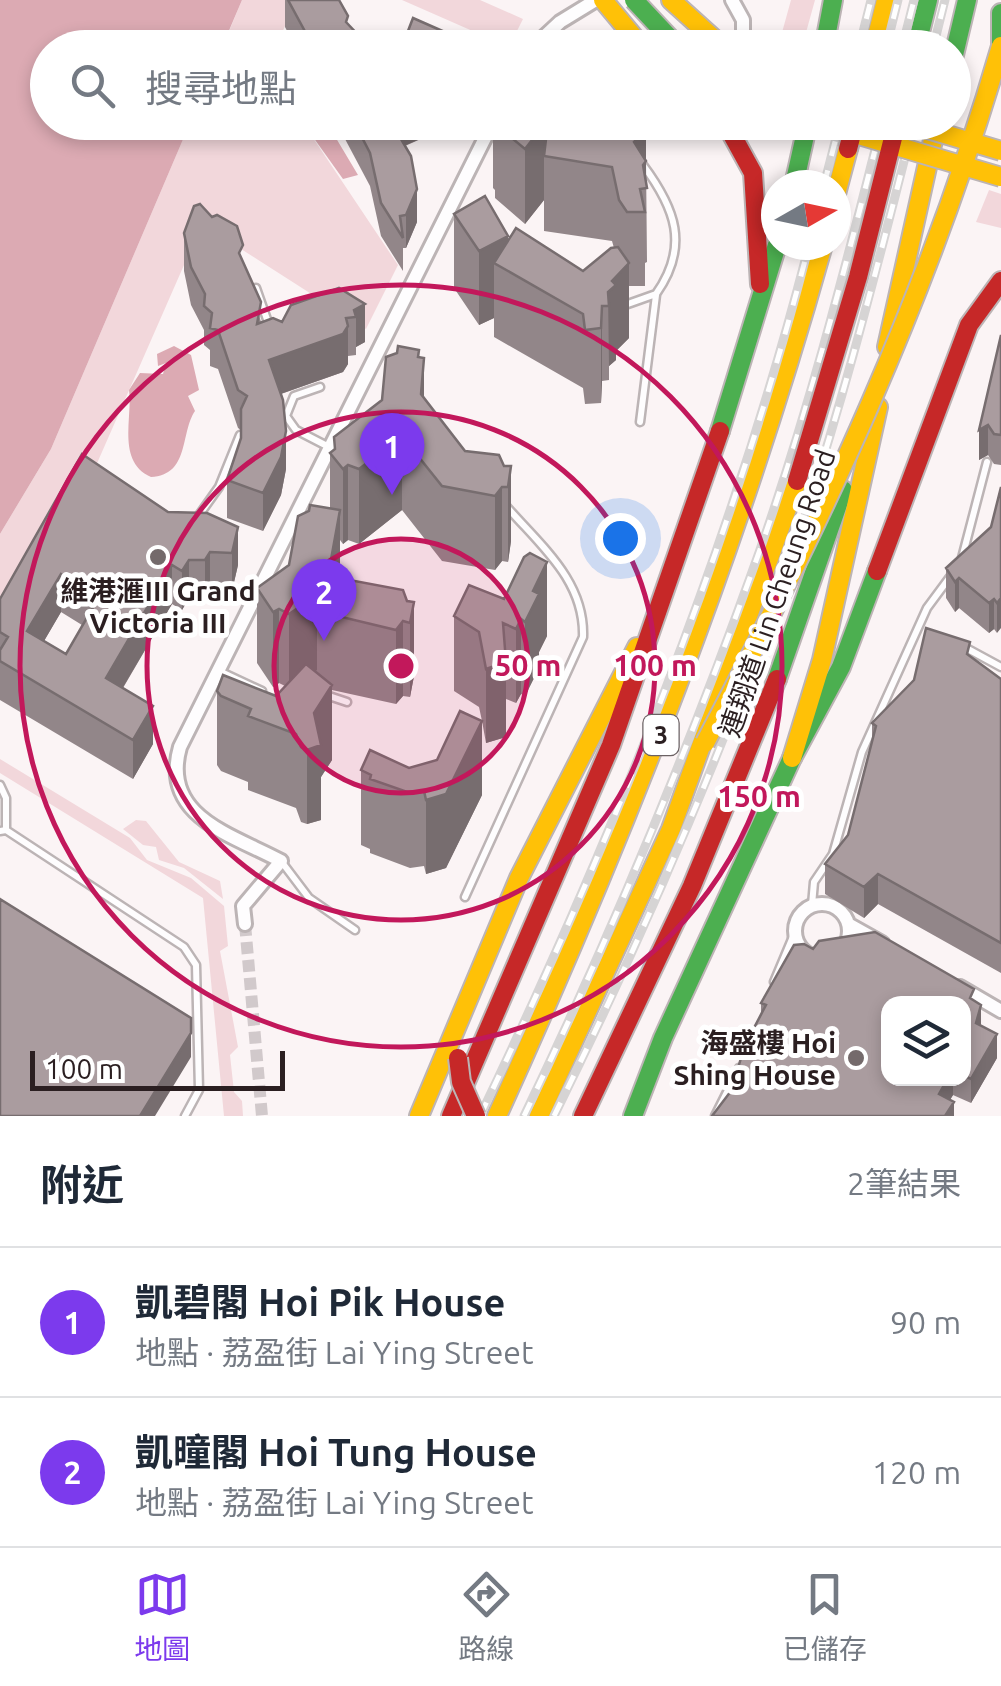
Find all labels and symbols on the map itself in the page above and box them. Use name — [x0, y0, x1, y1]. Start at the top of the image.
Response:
north arrow — [761, 170, 851, 260]
pin: 1 — [360, 412, 424, 495]
street label: 連翔道 Lin Cheung Road — [713, 445, 841, 741]
your location — [595, 513, 646, 564]
marker: 維港滙III Grand Victoria III — [147, 546, 169, 568]
pin: 2 — [292, 558, 356, 641]
place label: 維港滙III Grand Victoria III — [61, 575, 255, 638]
centre of rings — [383, 648, 419, 684]
text: 50 m — [495, 648, 561, 682]
text: 100 m — [613, 648, 697, 682]
road number: 3 — [644, 715, 678, 755]
text: 150 m — [717, 779, 801, 813]
place label: 海盛樓 Hoi Shing House — [674, 1027, 836, 1090]
scale bar — [30, 1046, 285, 1090]
marker: 海盛樓 Hoi Shing House — [845, 1047, 867, 1069]

